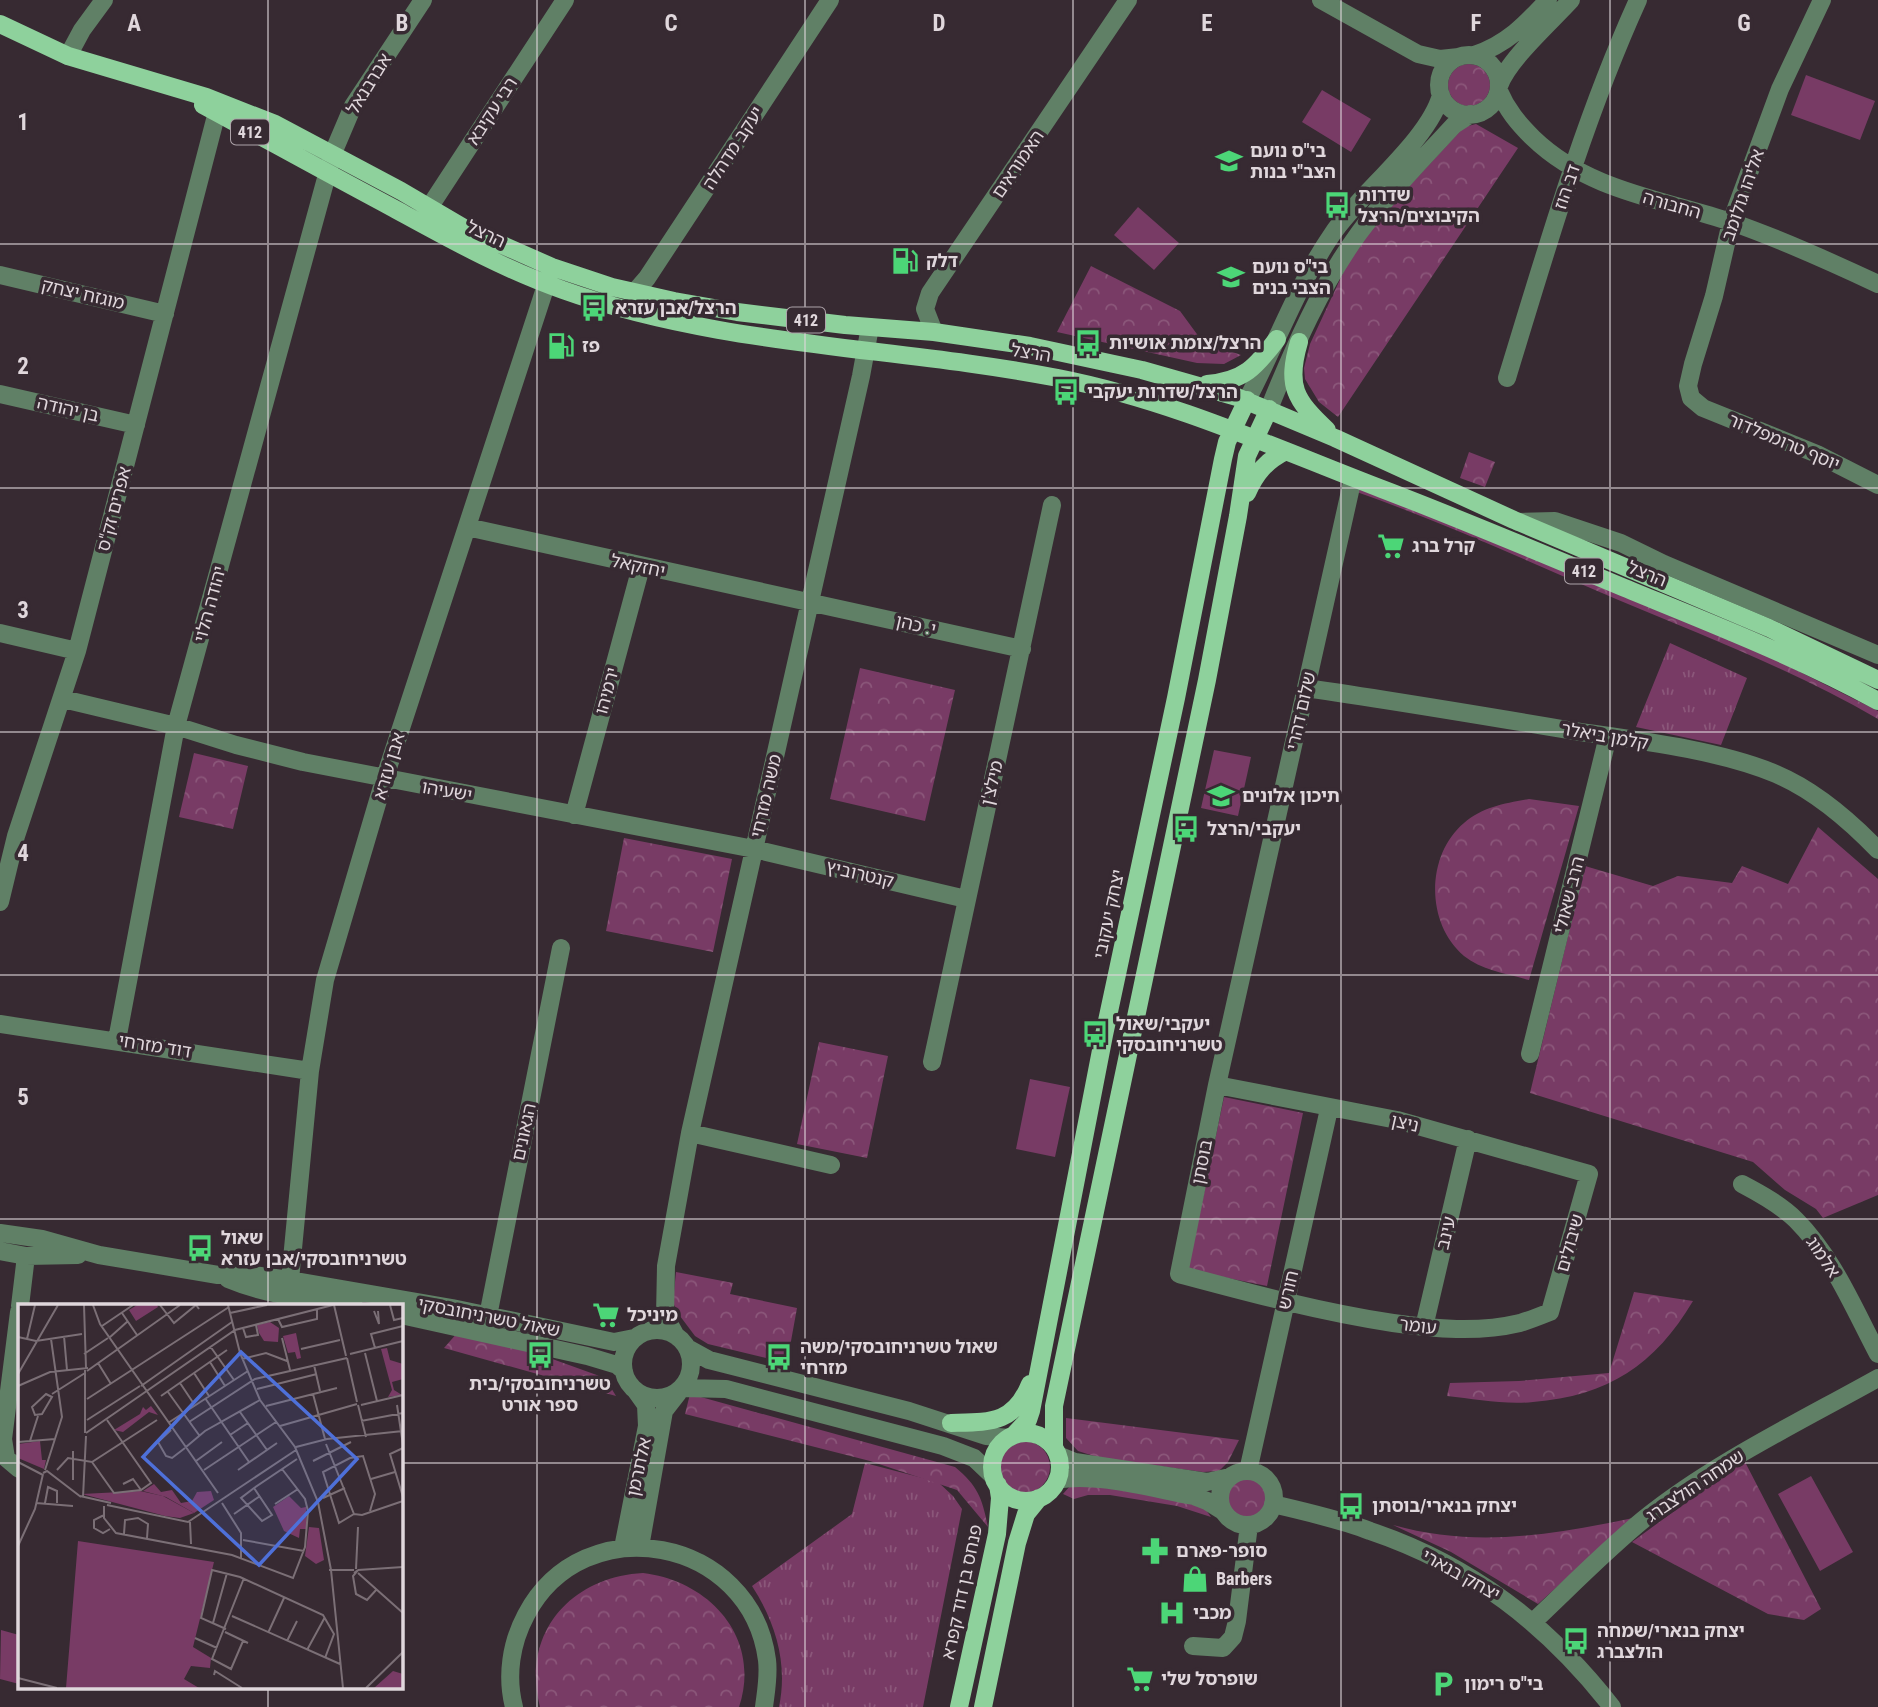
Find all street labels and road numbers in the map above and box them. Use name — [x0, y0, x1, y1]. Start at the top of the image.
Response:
street label: אברבנאל — [342, 49, 395, 118]
street label: רבי עקיבא — [462, 73, 521, 148]
street label: יעקב מדהלה — [698, 102, 767, 193]
road number: 412 — [231, 120, 269, 144]
street label: האמוראים — [987, 126, 1048, 202]
street label: אליהו גולומב — [1717, 146, 1768, 243]
street label: דב הוז — [1549, 161, 1584, 212]
street label: החבורה — [1641, 186, 1704, 223]
street label: הרצל — [464, 216, 509, 252]
street label: מוגזח יצחק — [40, 274, 127, 313]
road number: 412 — [787, 308, 825, 332]
street label: הרצל — [1010, 339, 1053, 366]
street label: בן יהודה — [35, 391, 101, 426]
street label: יוסף טרומפלדור — [1725, 409, 1843, 474]
street label: אפרים זק"ס — [92, 464, 135, 554]
street label: יחזקאל — [609, 550, 667, 581]
street label: הרצל — [1625, 556, 1670, 591]
road number: 412 — [1565, 558, 1603, 584]
street label: יהודה הלוי — [189, 564, 230, 644]
street label: י. כהן — [894, 610, 938, 639]
street label: ירמיהו — [590, 665, 623, 717]
street label: שלום דהרי — [1281, 670, 1320, 752]
street label: קלמן ביאלר — [1560, 718, 1650, 754]
street label: אבן עזרא — [368, 730, 409, 802]
street label: משה מזרחי — [746, 752, 785, 840]
street label: מילצ'ן — [976, 758, 1007, 808]
street label: ישעיהו — [420, 776, 474, 805]
street label: הרב שאולי — [1549, 854, 1588, 936]
street label: קנטרוביץ — [824, 856, 896, 891]
street label: יצחק יעקובי — [1089, 867, 1128, 961]
street label: דוד מזרחי — [117, 1029, 193, 1062]
street label: הגאונים — [507, 1101, 540, 1163]
street label: ניצן — [1389, 1109, 1421, 1136]
street label: בוסתן — [1187, 1138, 1216, 1186]
street label: שיבולים — [1551, 1211, 1588, 1274]
street label: עינב — [1432, 1214, 1459, 1251]
street label: אלמוג — [1802, 1232, 1845, 1281]
street label: חורש — [1273, 1268, 1302, 1312]
street label: שאול טשרניחובסקי — [416, 1292, 562, 1341]
street label: עומר — [1398, 1313, 1438, 1338]
street label: אלתרמן — [622, 1435, 655, 1498]
street label: שמחה הולצברג — [1642, 1445, 1748, 1526]
street label: פנחס בן דוד קפרא — [937, 1522, 986, 1661]
street label: יצחק בנארי — [1419, 1545, 1504, 1605]

